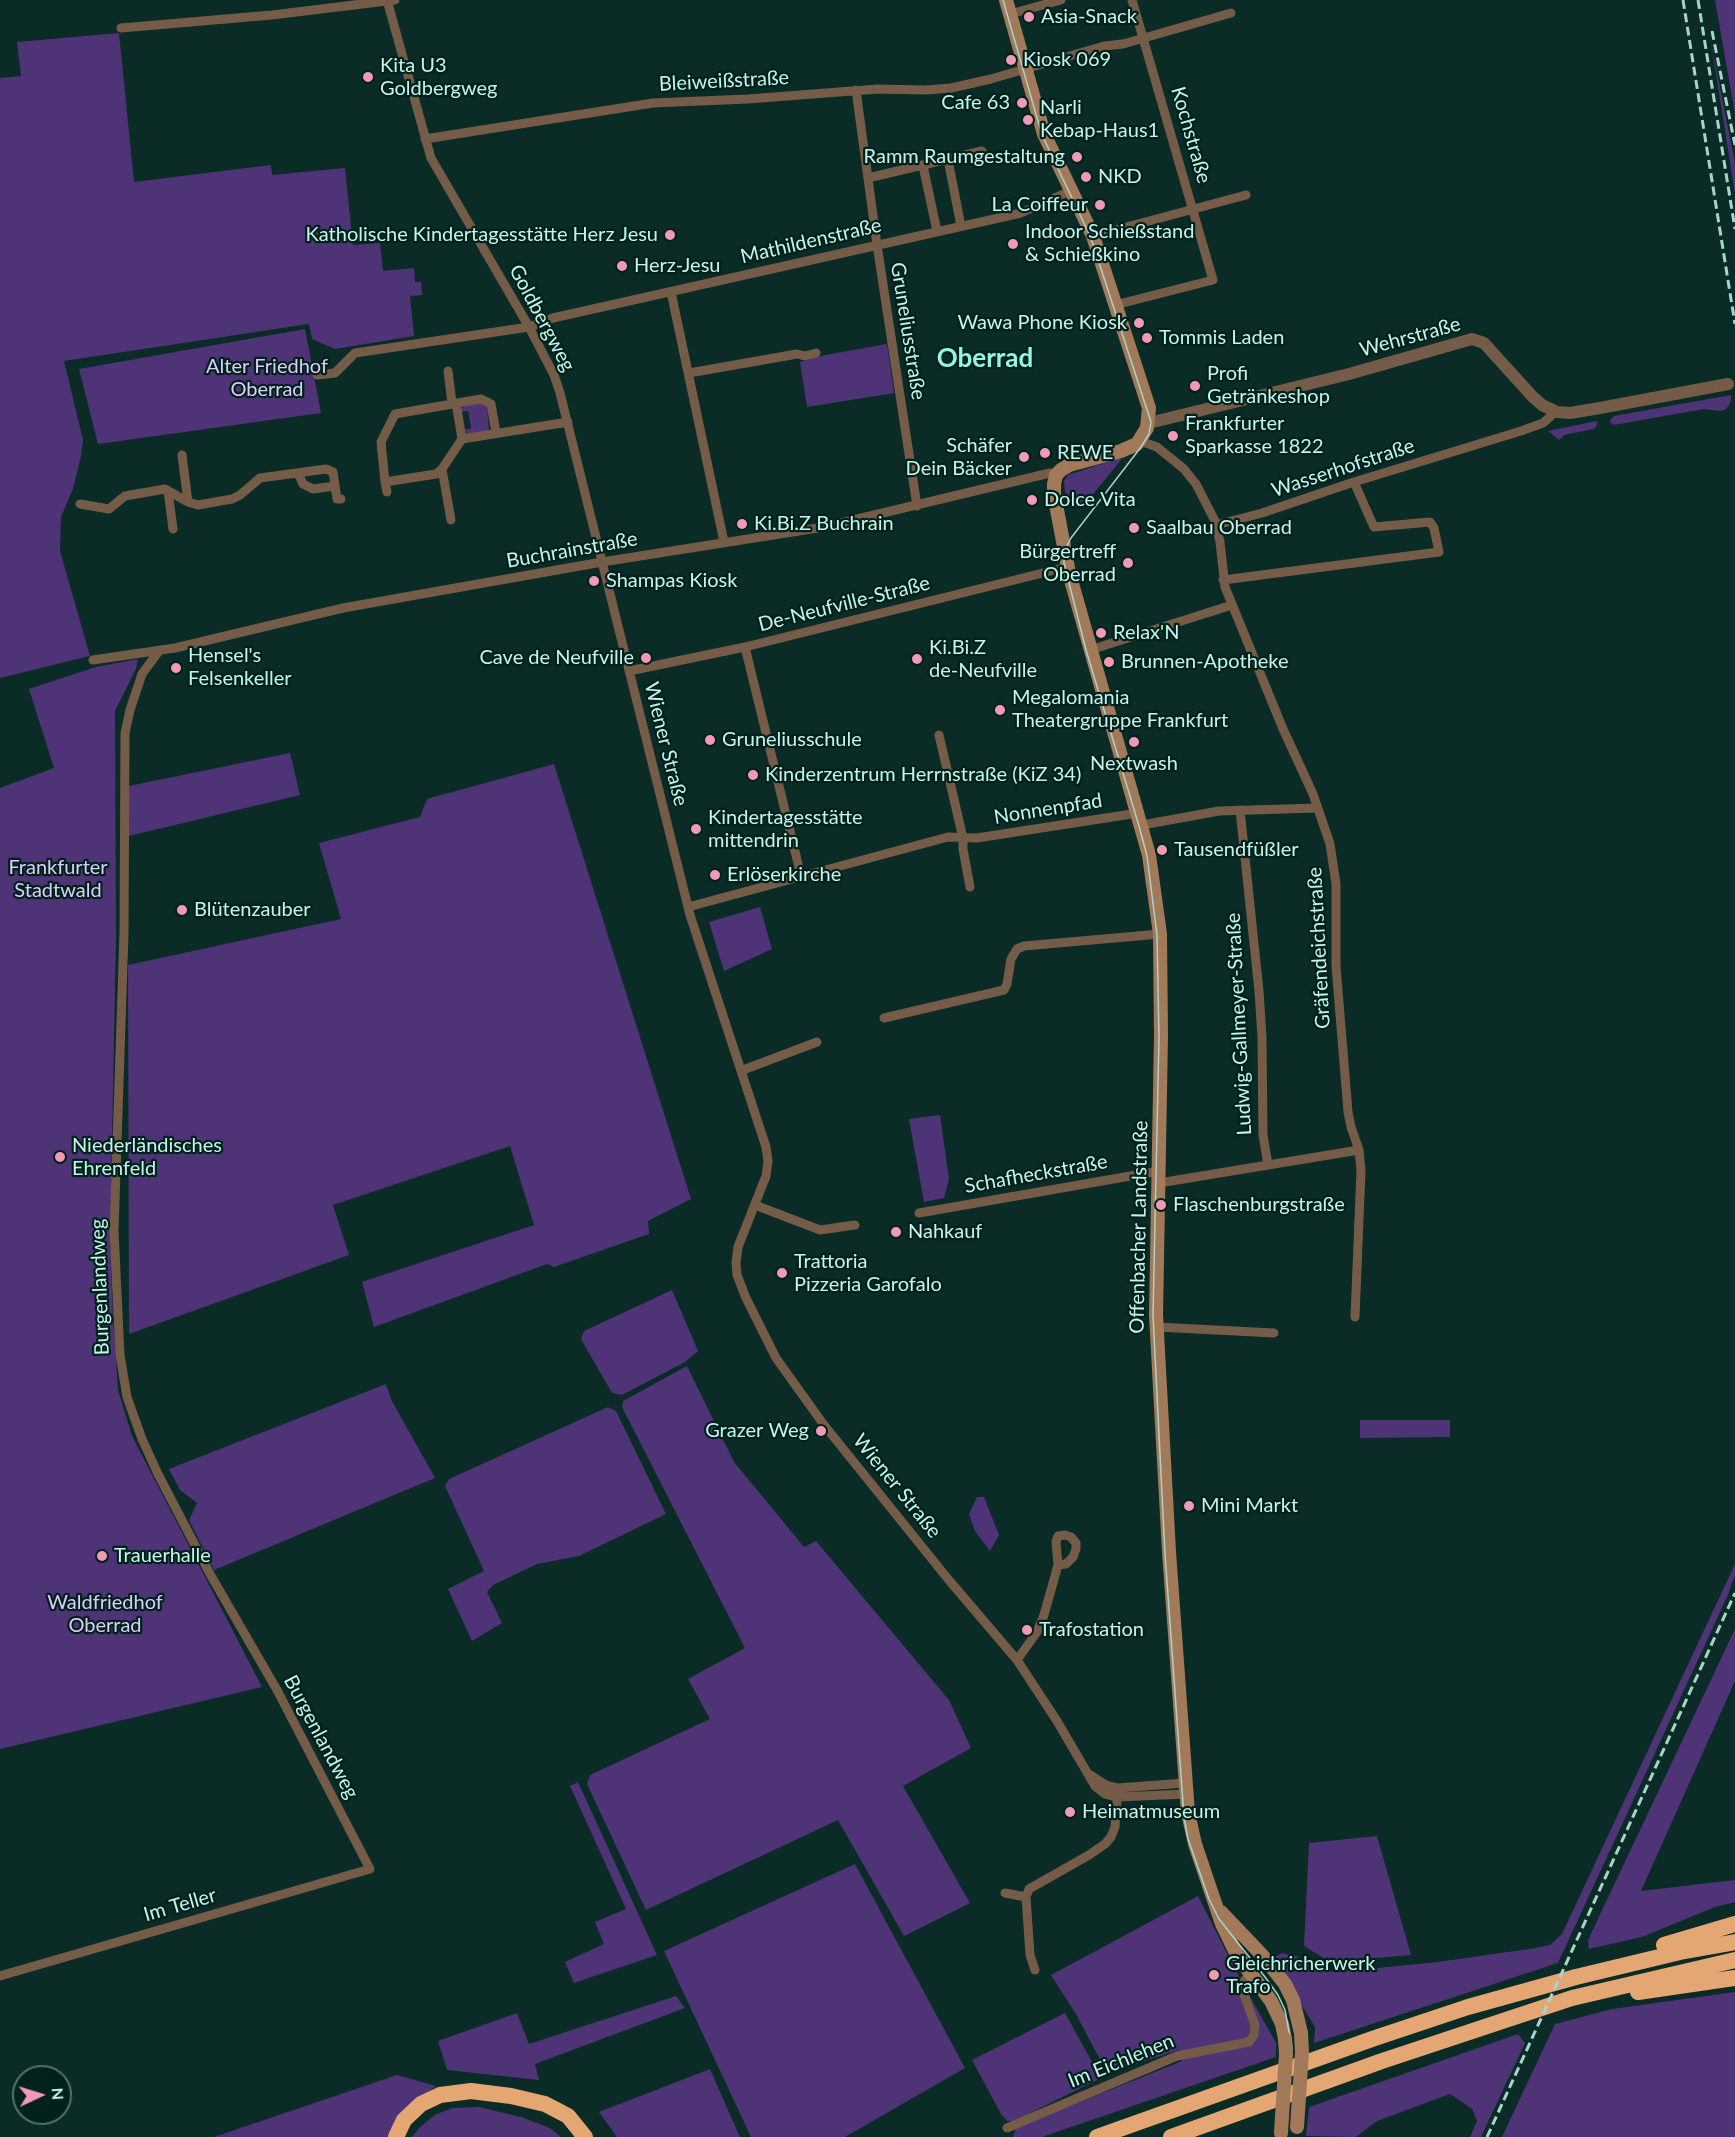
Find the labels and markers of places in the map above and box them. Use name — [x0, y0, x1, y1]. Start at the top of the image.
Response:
place label: Asia-Snack — [1041, 5, 1137, 29]
marker: Asia-Snack — [1022, 10, 1036, 24]
place label: Kiosk 069 — [1023, 48, 1111, 72]
marker: Kiosk 069 — [1004, 53, 1018, 67]
place label: Kita U3 Goldbergweg — [380, 54, 497, 101]
marker: Kita U3 Goldbergweg — [361, 70, 375, 84]
place label: Cafe 63 — [941, 91, 1010, 115]
marker: Cafe 63 — [1015, 96, 1029, 110]
place label: Narli Kebap-Haus1 — [1040, 96, 1159, 143]
marker: Narli Kebap-Haus1 — [1021, 113, 1035, 127]
place label: Ramm Raumgestaltung — [864, 145, 1065, 169]
marker: Ramm Raumgestaltung — [1070, 150, 1084, 164]
place label: NKD — [1098, 165, 1142, 189]
marker: NKD — [1079, 170, 1093, 184]
place label: La Coiffeur — [991, 193, 1088, 217]
marker: La Coiffeur — [1093, 198, 1107, 212]
place label: Indoor Schießstand & Schießkino — [1025, 220, 1194, 267]
place label: Katholische Kindertagesstätte Herz Jesu — [306, 223, 658, 247]
marker: Katholische Kindertagesstätte Herz Jesu — [663, 228, 677, 242]
marker: Indoor Schießstand & Schießkino — [1006, 237, 1020, 251]
place label: Herz-Jesu — [634, 254, 720, 278]
marker: Herz-Jesu — [615, 259, 629, 273]
place label: Wawa Phone Kiosk — [957, 311, 1127, 335]
marker: Wawa Phone Kiosk — [1132, 316, 1146, 330]
place label: Tommis Laden — [1159, 326, 1284, 350]
marker: Tommis Laden — [1140, 331, 1154, 345]
place label: Profi Getränkeshop — [1207, 362, 1330, 409]
marker: Profi Getränkeshop — [1188, 379, 1202, 393]
place label: Frankfurter Sparkasse 1822 — [1185, 412, 1324, 459]
marker: Frankfurter Sparkasse 1822 — [1166, 429, 1180, 443]
place label: Schäfer Dein Bäcker — [906, 434, 1012, 481]
place label: REWE — [1057, 441, 1113, 465]
marker: REWE — [1038, 446, 1052, 460]
marker: Schäfer Dein Bäcker — [1017, 450, 1031, 464]
place label: Dolce Vita — [1044, 488, 1136, 512]
marker: Dolce Vita — [1025, 493, 1039, 507]
place label: Ki.Bi.Z Buchrain — [754, 512, 894, 536]
place label: Saalbau Oberrad — [1146, 516, 1292, 540]
marker: Ki.Bi.Z Buchrain — [735, 517, 749, 531]
marker: Saalbau Oberrad — [1127, 521, 1141, 535]
place label: Bürgertreff Oberrad — [1019, 540, 1116, 587]
marker: Bürgertreff Oberrad — [1121, 556, 1135, 570]
place label: Shampas Kiosk — [606, 569, 737, 593]
marker: Shampas Kiosk — [587, 574, 601, 588]
place label: Relax'N — [1113, 621, 1179, 645]
marker: Relax'N — [1094, 626, 1108, 640]
place label: Ki.Bi.Z de-Neufville — [929, 636, 1037, 683]
place label: Hensel's Felsenkeller — [188, 644, 292, 691]
place label: Cave de Neufville — [480, 646, 634, 670]
place label: Brunnen-Apotheke — [1121, 650, 1289, 674]
marker: Cave de Neufville — [639, 651, 653, 665]
marker: Ki.Bi.Z de-Neufville — [910, 652, 924, 666]
marker: Brunnen-Apotheke — [1102, 655, 1116, 669]
marker: Hensel's Felsenkeller — [169, 661, 183, 675]
place label: Megalomania Theatergruppe Frankfurt — [1012, 686, 1228, 733]
marker: Megalomania Theatergruppe Frankfurt — [993, 703, 1007, 717]
place label: Gruneliusschule — [722, 728, 862, 752]
marker: Gruneliusschule — [703, 733, 717, 747]
marker: Nextwash — [1127, 735, 1141, 749]
place label: Nextwash — [1090, 752, 1178, 776]
place label: Kinderzentrum Herrnstraße (KiZ 34) — [765, 763, 1081, 787]
marker: Kinderzentrum Herrnstraße (KiZ 34) — [746, 768, 760, 782]
place label: Kindertagesstätte mittendrin — [708, 806, 863, 853]
marker: Kindertagesstätte mittendrin — [689, 822, 703, 836]
place label: Tausendfüßler — [1174, 838, 1299, 862]
marker: Tausendfüßler — [1155, 843, 1169, 857]
place label: Erlöserkirche — [727, 863, 841, 887]
marker: Erlöserkirche — [708, 868, 722, 882]
place label: Blütenzauber — [194, 898, 311, 922]
marker: Blütenzauber — [175, 903, 189, 917]
place label: Niederländisches Ehrenfeld — [72, 1134, 222, 1181]
marker: Niederländisches Ehrenfeld — [53, 1150, 67, 1164]
place label: Flaschenburgstraße — [1173, 1193, 1345, 1217]
marker: Flaschenburgstraße — [1154, 1198, 1168, 1212]
place label: Nahkauf — [908, 1220, 982, 1244]
marker: Nahkauf — [889, 1225, 903, 1239]
place label: Trattoria Pizzeria Garofalo — [794, 1250, 942, 1297]
marker: Trattoria Pizzeria Garofalo — [775, 1266, 789, 1280]
place label: Grazer Weg — [705, 1419, 809, 1443]
marker: Grazer Weg — [814, 1424, 828, 1438]
place label: Mini Markt — [1201, 1494, 1298, 1518]
marker: Mini Markt — [1182, 1499, 1196, 1513]
place label: Trauerhalle — [114, 1544, 211, 1568]
marker: Trauerhalle — [95, 1549, 109, 1563]
place label: Trafostation — [1039, 1618, 1144, 1642]
marker: Trafostation — [1020, 1623, 1034, 1637]
place label: Heimatmuseum — [1082, 1800, 1220, 1824]
marker: Heimatmuseum — [1063, 1805, 1077, 1819]
place label: Gleichricherwerk Trafo — [1226, 1952, 1376, 1999]
marker: Gleichricherwerk Trafo — [1207, 1968, 1221, 1982]

